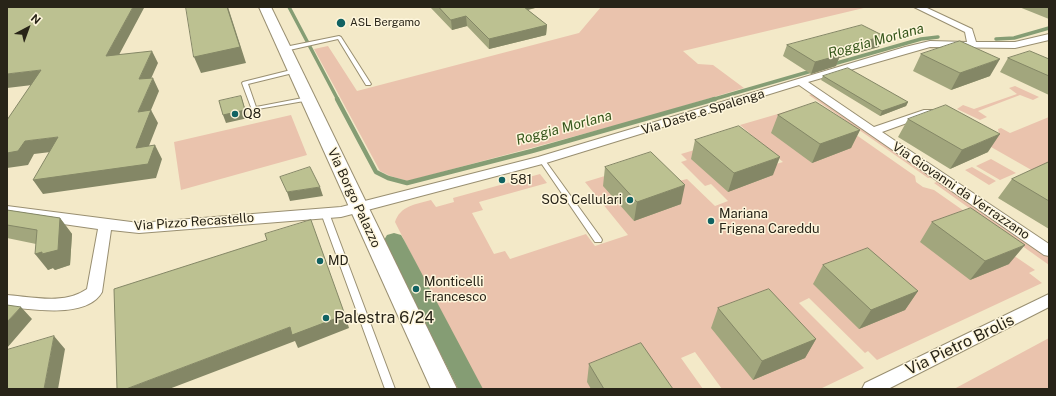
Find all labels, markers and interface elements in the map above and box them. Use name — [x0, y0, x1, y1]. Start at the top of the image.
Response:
north arrow — [8, 8, 48, 48]
text: N — [29, 12, 43, 26]
place label: ASL Bergamo — [350, 16, 420, 30]
marker: ASL Bergamo — [335, 17, 347, 29]
water label: Roggia Morlana — [826, 20, 926, 62]
street label: Via Daste e Spalenga — [640, 86, 766, 138]
place label: Q8 — [243, 106, 261, 122]
water label: Roggia Morlana — [514, 107, 614, 149]
marker: Q8 — [230, 109, 240, 119]
street label: Via Giovanni da Verrazzano — [889, 139, 1033, 243]
street label: Via Borgo Palazzo — [324, 146, 384, 250]
place label: 581 — [510, 172, 532, 188]
marker: 581 — [497, 175, 507, 185]
place label: SOS Cellulari — [541, 192, 622, 208]
marker: SOS Cellulari — [625, 195, 635, 205]
place label: Mariana Frigena Careddu — [719, 206, 820, 237]
street label: Via Pizzo Recastello — [133, 210, 255, 234]
marker: Mariana Frigena Careddu — [706, 216, 716, 226]
place label: MD — [328, 253, 349, 269]
marker: MD — [315, 256, 325, 266]
place label: Monticelli Francesco — [424, 274, 487, 305]
marker: Monticelli Francesco — [411, 284, 421, 294]
place label: Palestra 6/24 — [334, 308, 434, 328]
street label: Via Pietro Brolis — [903, 310, 1017, 380]
marker: Palestra 6/24 — [321, 313, 331, 323]

